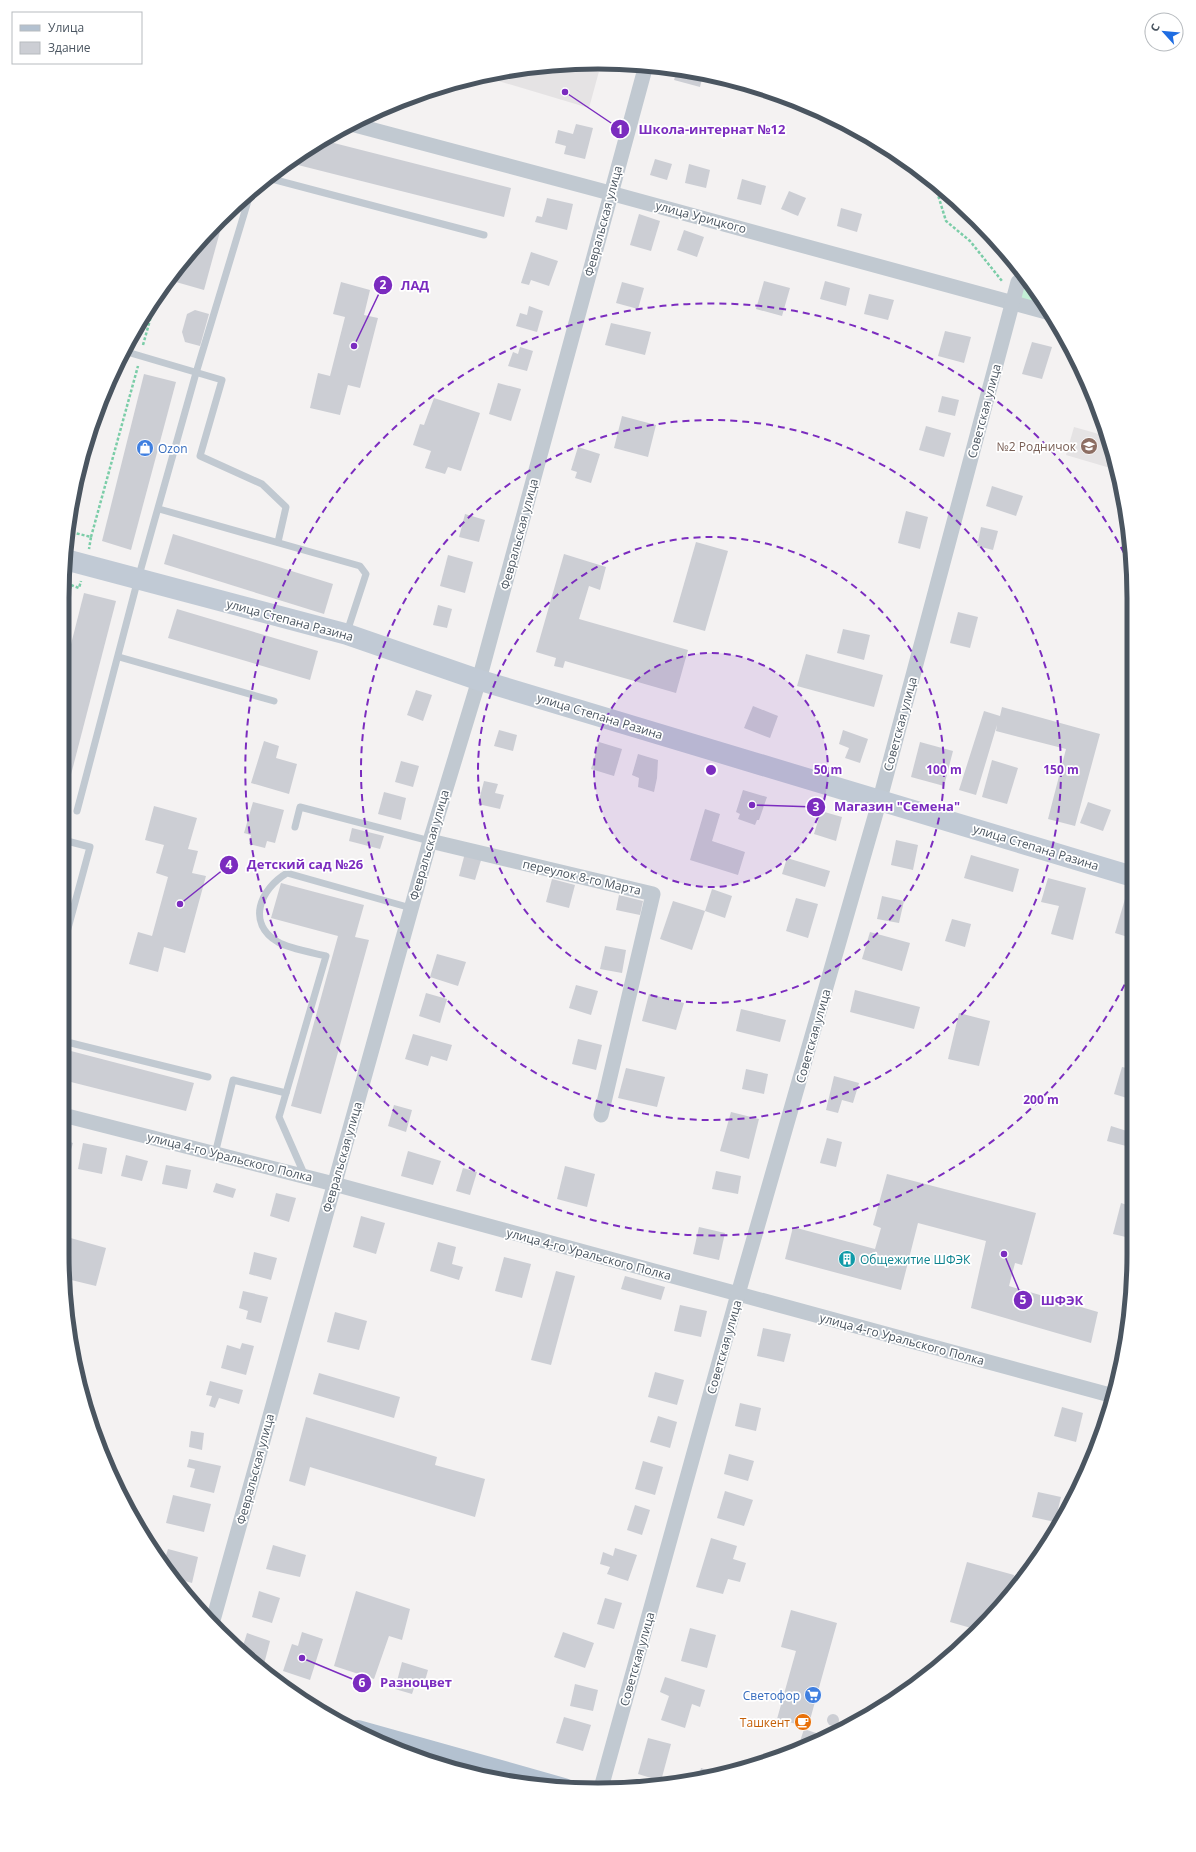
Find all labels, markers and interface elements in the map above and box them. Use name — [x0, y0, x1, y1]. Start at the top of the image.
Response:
legend — [12, 12, 142, 64]
north arrow — [1144, 12, 1184, 52]
text: Улица — [48, 19, 84, 36]
text: С — [1146, 21, 1163, 34]
text: Здание — [48, 39, 91, 56]
callout: Школа-интернат №12 — [610, 117, 793, 142]
text: Школа-интернат №12 — [639, 120, 786, 138]
text: 1 — [617, 121, 623, 138]
street label: Февральская улица — [580, 164, 626, 278]
street label: улица Урицкого — [654, 197, 748, 237]
callout: ЛАД — [373, 273, 438, 298]
text: 2 — [380, 276, 387, 293]
text: ЛАД — [401, 276, 429, 294]
street label: Советская улица — [963, 362, 1005, 460]
school or university icon: №2 Родничок — [1079, 436, 1099, 456]
shop icon: Ozon — [135, 438, 155, 458]
place label: №2 Родничок — [997, 438, 1077, 455]
place label: Ozon — [158, 440, 188, 457]
street label: Февральская улица — [496, 477, 542, 591]
street label: улица Степана Разина — [225, 595, 355, 645]
street label: Советская улица — [879, 675, 921, 773]
street label: улица Степана Разина — [535, 689, 665, 743]
text: 50 m — [814, 761, 842, 778]
text: 100 m — [926, 761, 962, 778]
text: 150 m — [1043, 761, 1079, 778]
centre of rings — [704, 763, 718, 777]
street label: Февральская улица — [405, 788, 453, 902]
callout: Магазин "Семена" — [806, 794, 968, 819]
text: Магазин "Семена" — [834, 797, 960, 815]
text: 3 — [813, 798, 820, 815]
street label: улица Степана Разина — [971, 820, 1101, 874]
callout: Детский сад №26 — [219, 852, 371, 877]
text: Детский сад №26 — [247, 855, 364, 873]
street label: переулок 8-го Марта — [521, 855, 643, 899]
text: 4 — [226, 856, 233, 873]
street label: Советская улица — [791, 987, 835, 1085]
text: 200 m — [1023, 1091, 1059, 1108]
street label: Февральская улица — [318, 1100, 366, 1214]
street label: улица 4-го Уральского Полка — [146, 1128, 314, 1186]
street label: улица 4-го Уральского Полка — [505, 1224, 673, 1284]
building icon: Общежитие ШФЭК — [837, 1249, 857, 1269]
place label: Общежитие ШФЭК — [860, 1251, 971, 1268]
callout: ШФЭК — [1013, 1288, 1091, 1313]
text: 5 — [1020, 1291, 1027, 1308]
text: ШФЭК — [1041, 1291, 1084, 1309]
street label: Советская улица — [702, 1298, 746, 1396]
street label: улица 4-го Уральского Полка — [818, 1309, 986, 1369]
street label: Февральская улица — [232, 1412, 278, 1526]
street label: Советская улица — [615, 1610, 659, 1708]
callout: Разноцвет — [352, 1670, 460, 1695]
text: Разноцвет — [380, 1673, 452, 1691]
text: 6 — [359, 1674, 366, 1691]
supermarket icon: Светофор — [803, 1685, 823, 1705]
place label: Светофор — [743, 1687, 800, 1704]
cafe icon: Ташкент — [793, 1712, 813, 1732]
place label: Ташкент — [740, 1714, 790, 1731]

